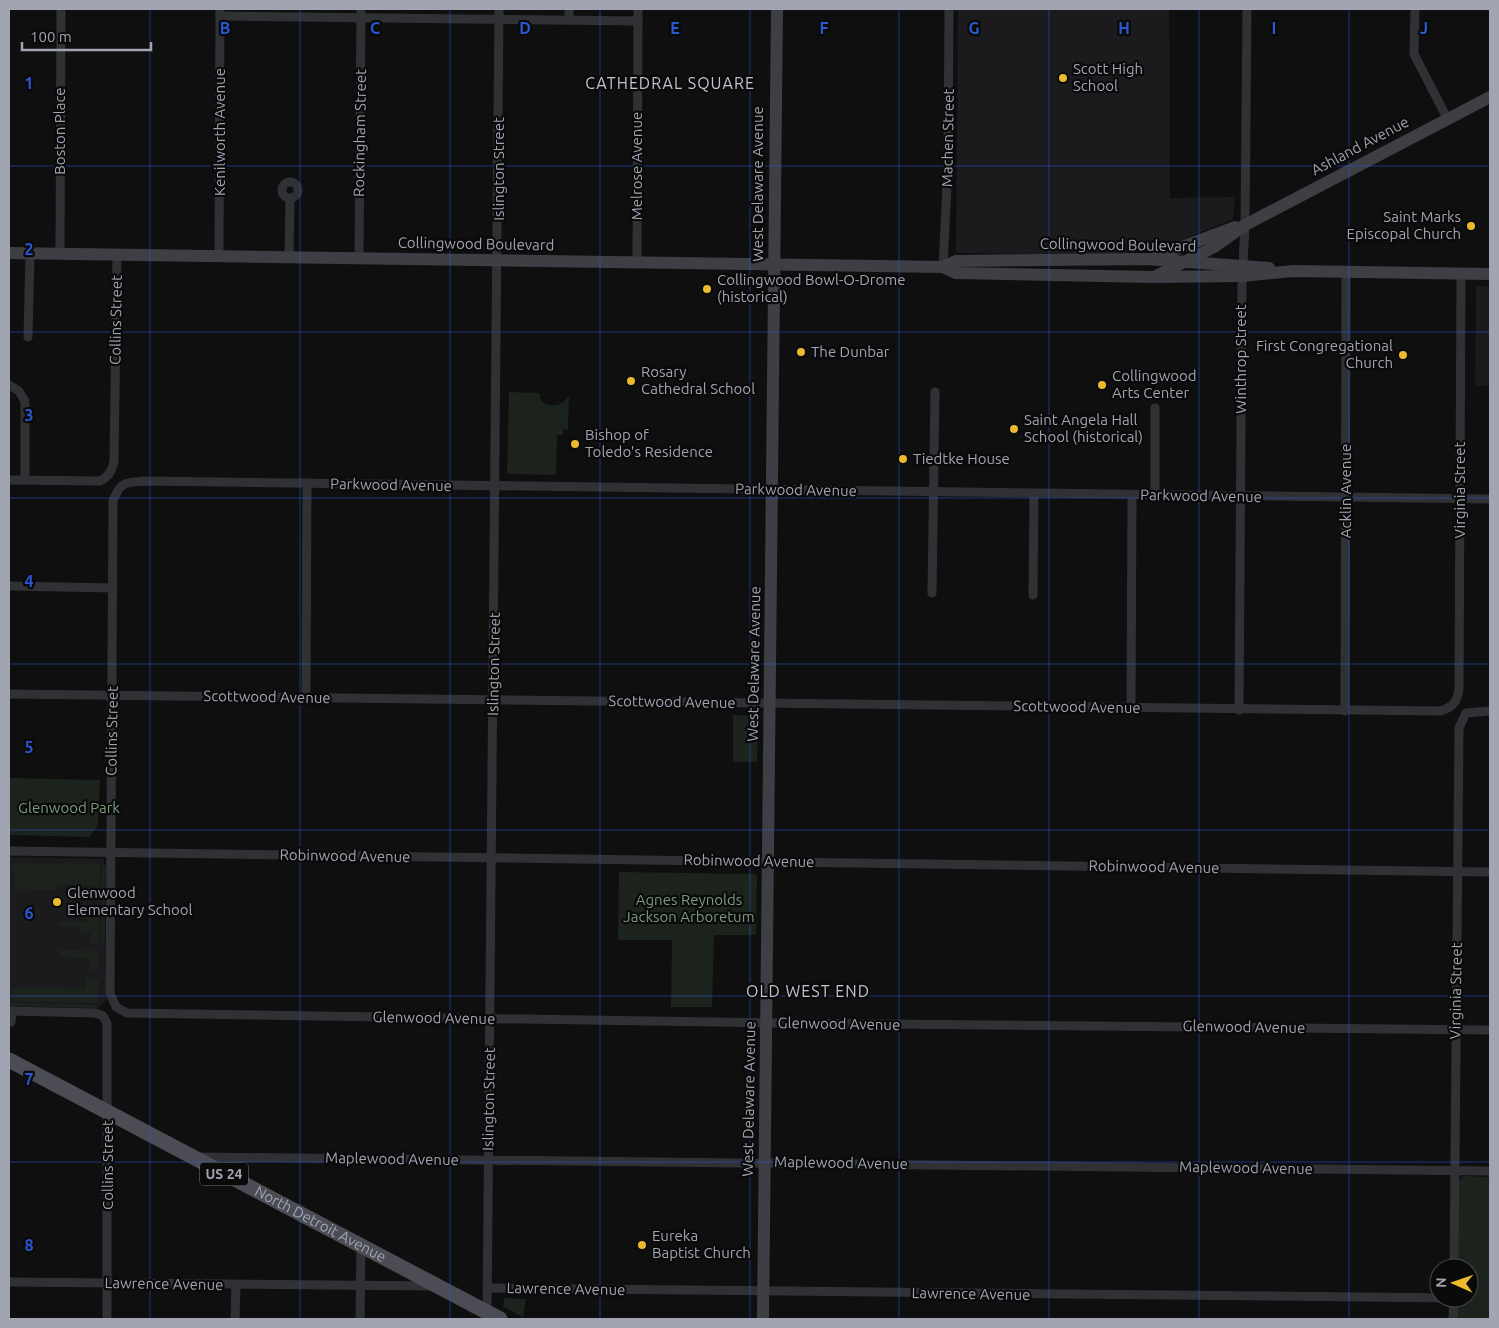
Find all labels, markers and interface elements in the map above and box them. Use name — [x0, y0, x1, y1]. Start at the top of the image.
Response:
text: B — [220, 19, 230, 37]
text: C — [370, 19, 380, 37]
text: D — [519, 19, 531, 37]
text: E — [670, 19, 680, 37]
text: F — [820, 19, 829, 37]
text: G — [968, 19, 980, 37]
text: H — [1118, 19, 1130, 37]
text: I — [1272, 19, 1276, 37]
text: J — [1420, 19, 1428, 37]
scale bar — [22, 20, 151, 52]
text: 100 m — [30, 28, 72, 45]
place label: Scott High School — [1073, 60, 1143, 94]
street label: Kenilworth Avenue — [211, 68, 228, 196]
street label: Rockingham Street — [350, 69, 369, 197]
marker: Scott High School — [1057, 72, 1069, 84]
text: 1 — [24, 74, 34, 92]
district label: CATHEDRAL SQUARE — [585, 74, 755, 92]
street label: Boston Place — [51, 87, 68, 175]
street label: Machen Street — [938, 89, 957, 187]
street label: West Delaware Avenue — [749, 106, 766, 262]
street label: Melrose Avenue — [628, 112, 645, 220]
street label: Ashland Avenue — [1308, 113, 1411, 178]
street label: Islington Street — [490, 117, 507, 221]
place label: Saint Marks Episcopal Church — [1347, 208, 1461, 242]
marker: Saint Marks Episcopal Church — [1465, 220, 1477, 232]
street label: Collingwood Boulevard — [398, 234, 554, 253]
street label: Collingwood Boulevard — [1040, 235, 1196, 254]
text: 2 — [24, 240, 34, 258]
place label: Collingwood Bowl-O-Drome (historical) — [717, 271, 906, 305]
street label: Collins Street — [106, 275, 125, 365]
marker: Collingwood Bowl-O-Drome (historical) — [701, 283, 713, 295]
street label: Winthrop Street — [1232, 304, 1249, 414]
place label: First Congregational Church — [1256, 337, 1393, 371]
place label: The Dunbar — [811, 343, 890, 360]
marker: The Dunbar — [795, 346, 807, 358]
marker: First Congregational Church — [1397, 349, 1409, 361]
place label: Rosary Cathedral School — [641, 363, 755, 397]
place label: Collingwood Arts Center — [1112, 367, 1197, 401]
marker: Rosary Cathedral School — [625, 375, 637, 387]
marker: Collingwood Arts Center — [1096, 379, 1108, 391]
text: 3 — [24, 406, 34, 424]
place label: Saint Angela Hall School (historical) — [1024, 411, 1143, 445]
marker: Saint Angela Hall School (historical) — [1008, 423, 1020, 435]
place label: Bishop of Toledo's Residence — [585, 426, 713, 460]
marker: Bishop of Toledo's Residence — [569, 438, 581, 450]
street label: Virginia Street — [1451, 441, 1468, 538]
street label: Acklin Avenue — [1337, 444, 1354, 538]
place label: Tiedtke House — [913, 450, 1010, 467]
marker: Tiedtke House — [897, 453, 909, 465]
street label: Parkwood Avenue — [330, 475, 452, 494]
street label: Parkwood Avenue — [735, 480, 857, 499]
street label: Parkwood Avenue — [1140, 486, 1262, 505]
text: 4 — [24, 572, 34, 590]
street label: West Delaware Avenue — [744, 586, 763, 742]
street label: Islington Street — [484, 612, 503, 716]
street label: Collins Street — [102, 686, 121, 776]
street label: Scottwood Avenue — [203, 687, 331, 706]
street label: Scottwood Avenue — [608, 692, 736, 711]
street label: Scottwood Avenue — [1013, 697, 1141, 716]
text: 5 — [24, 738, 34, 756]
park label: Glenwood Park — [18, 799, 120, 816]
street label: Robinwood Avenue — [279, 846, 411, 865]
street label: Robinwood Avenue — [683, 851, 815, 870]
street label: Robinwood Avenue — [1088, 857, 1220, 876]
place label: Glenwood Elementary School — [67, 884, 193, 918]
park label: Agnes Reynolds Jackson Arboretum — [623, 891, 755, 925]
marker: Glenwood Elementary School — [51, 896, 63, 908]
text: 6 — [24, 904, 34, 922]
street label: Virginia Street — [1446, 942, 1465, 1040]
district label: OLD WEST END — [746, 982, 870, 1000]
street label: Glenwood Avenue — [373, 1008, 495, 1027]
street label: Glenwood Avenue — [778, 1014, 900, 1033]
street label: Glenwood Avenue — [1183, 1017, 1305, 1036]
street label: West Delaware Avenue — [739, 1021, 758, 1177]
street label: Islington Street — [479, 1047, 498, 1151]
text: 7 — [24, 1070, 34, 1088]
street label: Collins Street — [99, 1120, 116, 1210]
street label: Maplewood Avenue — [325, 1149, 459, 1168]
street label: Maplewood Avenue — [774, 1153, 908, 1172]
street label: Maplewood Avenue — [1179, 1158, 1313, 1177]
road number: US 24 — [200, 1162, 248, 1186]
street label: North Detroit Avenue — [252, 1182, 389, 1265]
place label: Eureka Baptist Church — [652, 1227, 751, 1261]
text: 8 — [24, 1236, 34, 1254]
marker: Eureka Baptist Church — [636, 1239, 648, 1251]
north arrow — [1429, 1258, 1479, 1308]
street label: Lawrence Avenue — [105, 1274, 223, 1293]
text: N — [1433, 1277, 1449, 1288]
street label: Lawrence Avenue — [507, 1279, 625, 1298]
street label: Lawrence Avenue — [912, 1284, 1030, 1303]

